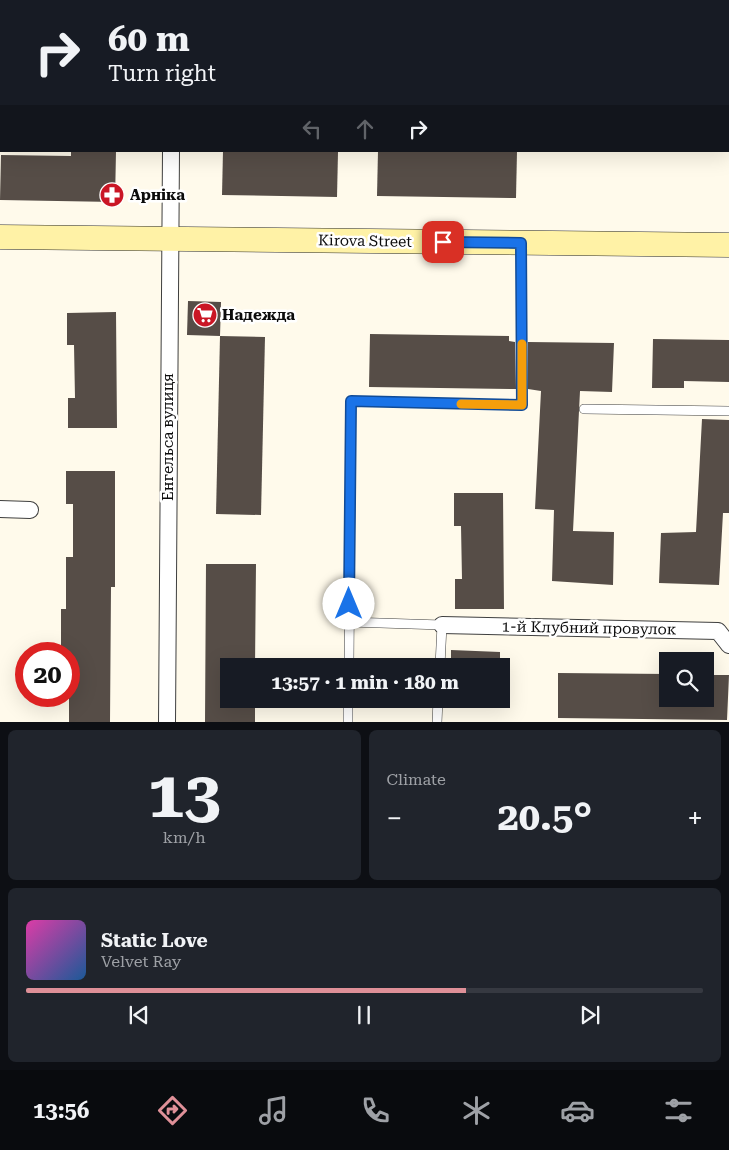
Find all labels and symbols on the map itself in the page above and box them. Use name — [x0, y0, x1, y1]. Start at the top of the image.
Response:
pharmacy icon: Арніка — [99, 182, 125, 208]
place label: Арніка — [130, 186, 185, 204]
pin — [422, 221, 464, 263]
street label: Kirova Street — [318, 231, 413, 251]
supermarket icon: Надежда — [192, 302, 218, 328]
place label: Надежда — [222, 306, 295, 324]
street label: Енгельса вулиця — [159, 373, 177, 501]
position arrow — [322, 577, 374, 629]
street label: 1-й Клубний провулок — [501, 617, 677, 639]
speed limit sign: 20 — [15, 642, 80, 707]

